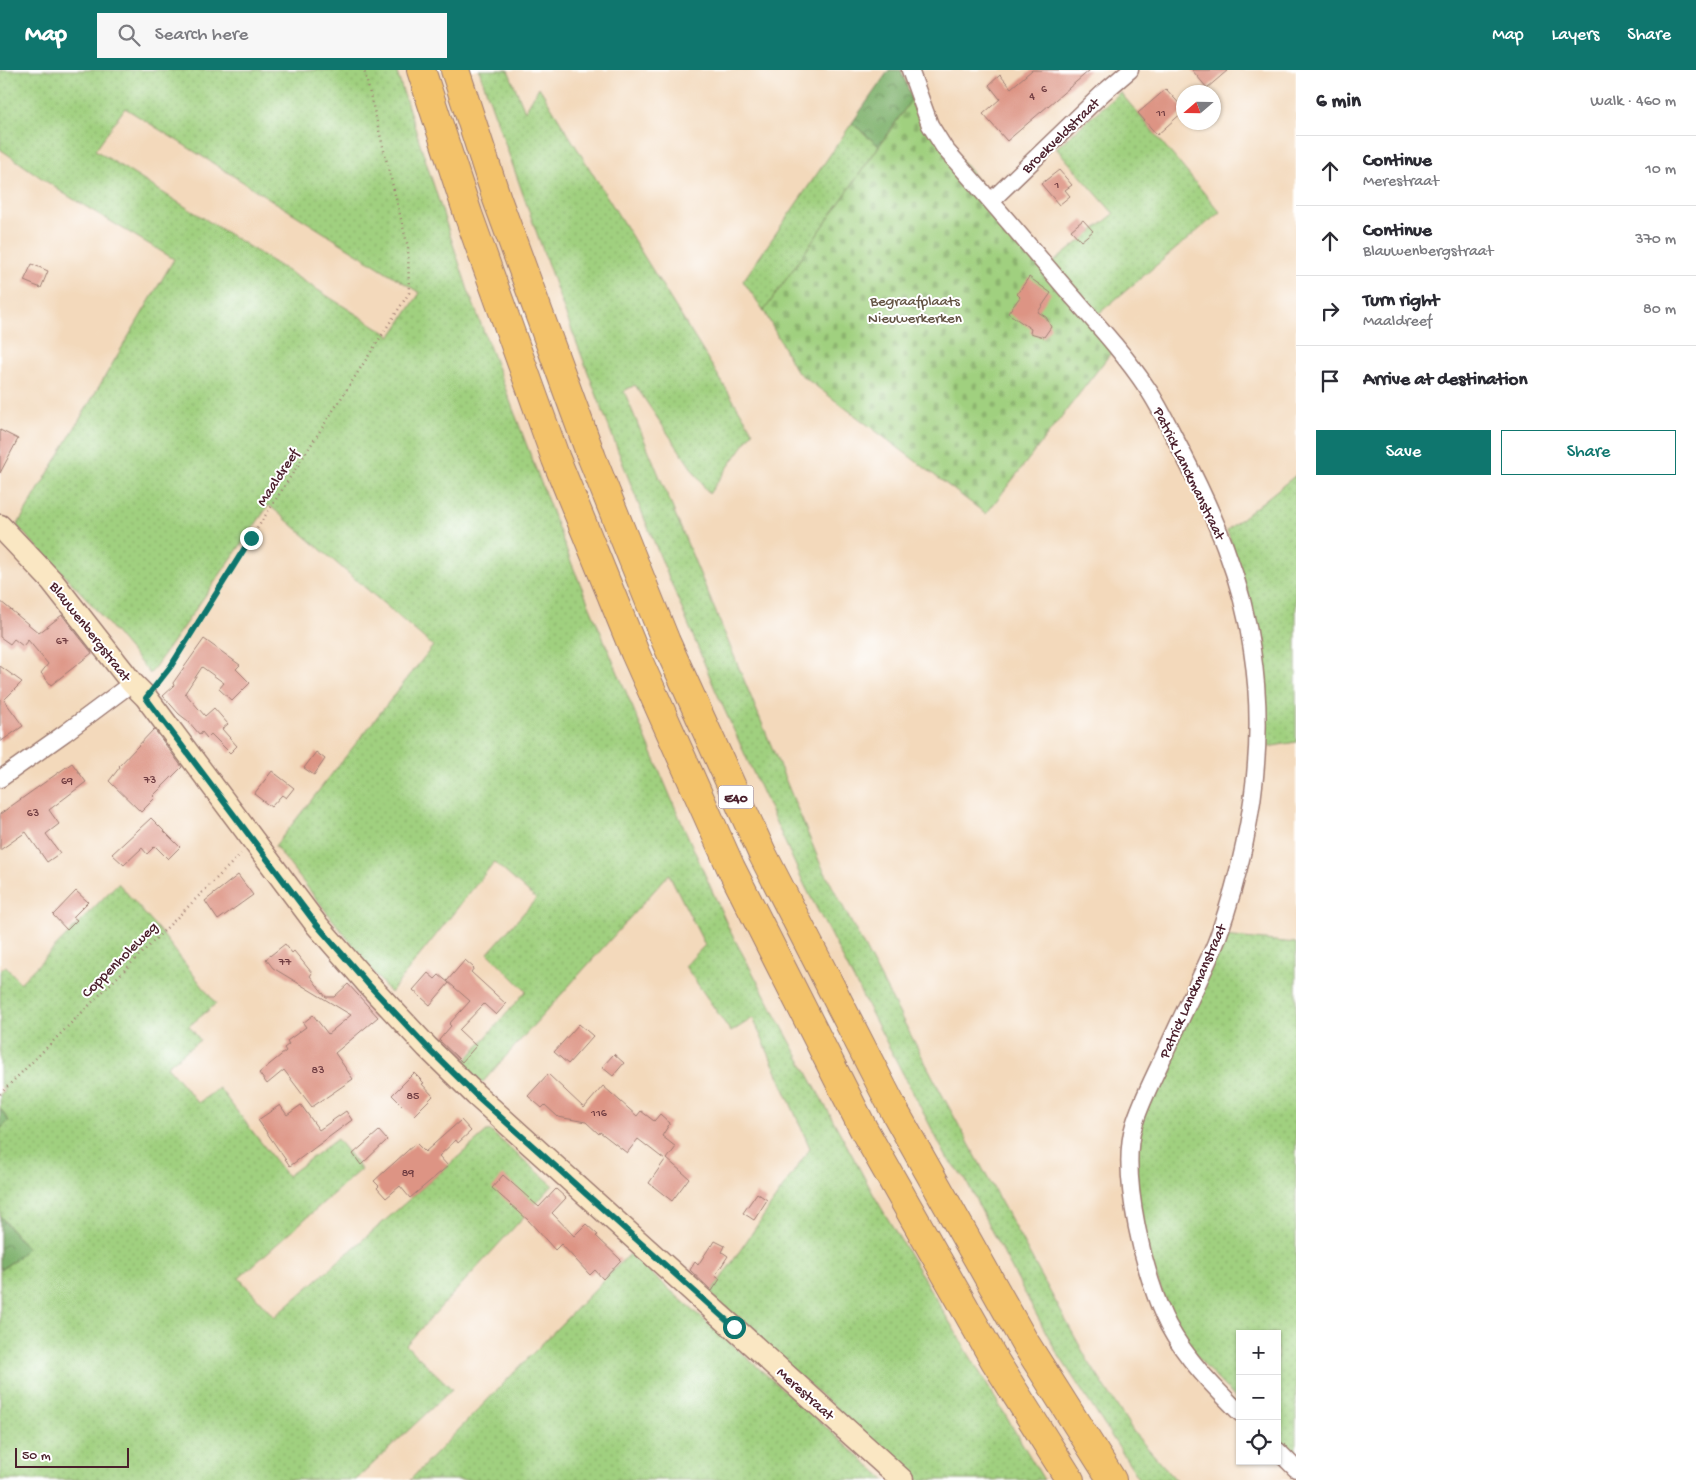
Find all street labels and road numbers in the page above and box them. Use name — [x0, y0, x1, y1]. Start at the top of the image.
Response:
street label: Broekveldstraat — [1018, 93, 1105, 179]
street label: Patrick Lanckmanstraat — [1148, 404, 1229, 545]
street label: Maaldreef — [254, 445, 305, 510]
street label: Blauwenbergstraat — [44, 578, 135, 687]
road number: E40 — [718, 786, 754, 809]
street label: Coppenholeweg — [79, 919, 162, 1002]
street label: Patrick Lanckmanstraat — [1156, 920, 1232, 1063]
street label: Merestraat — [772, 1364, 838, 1426]

